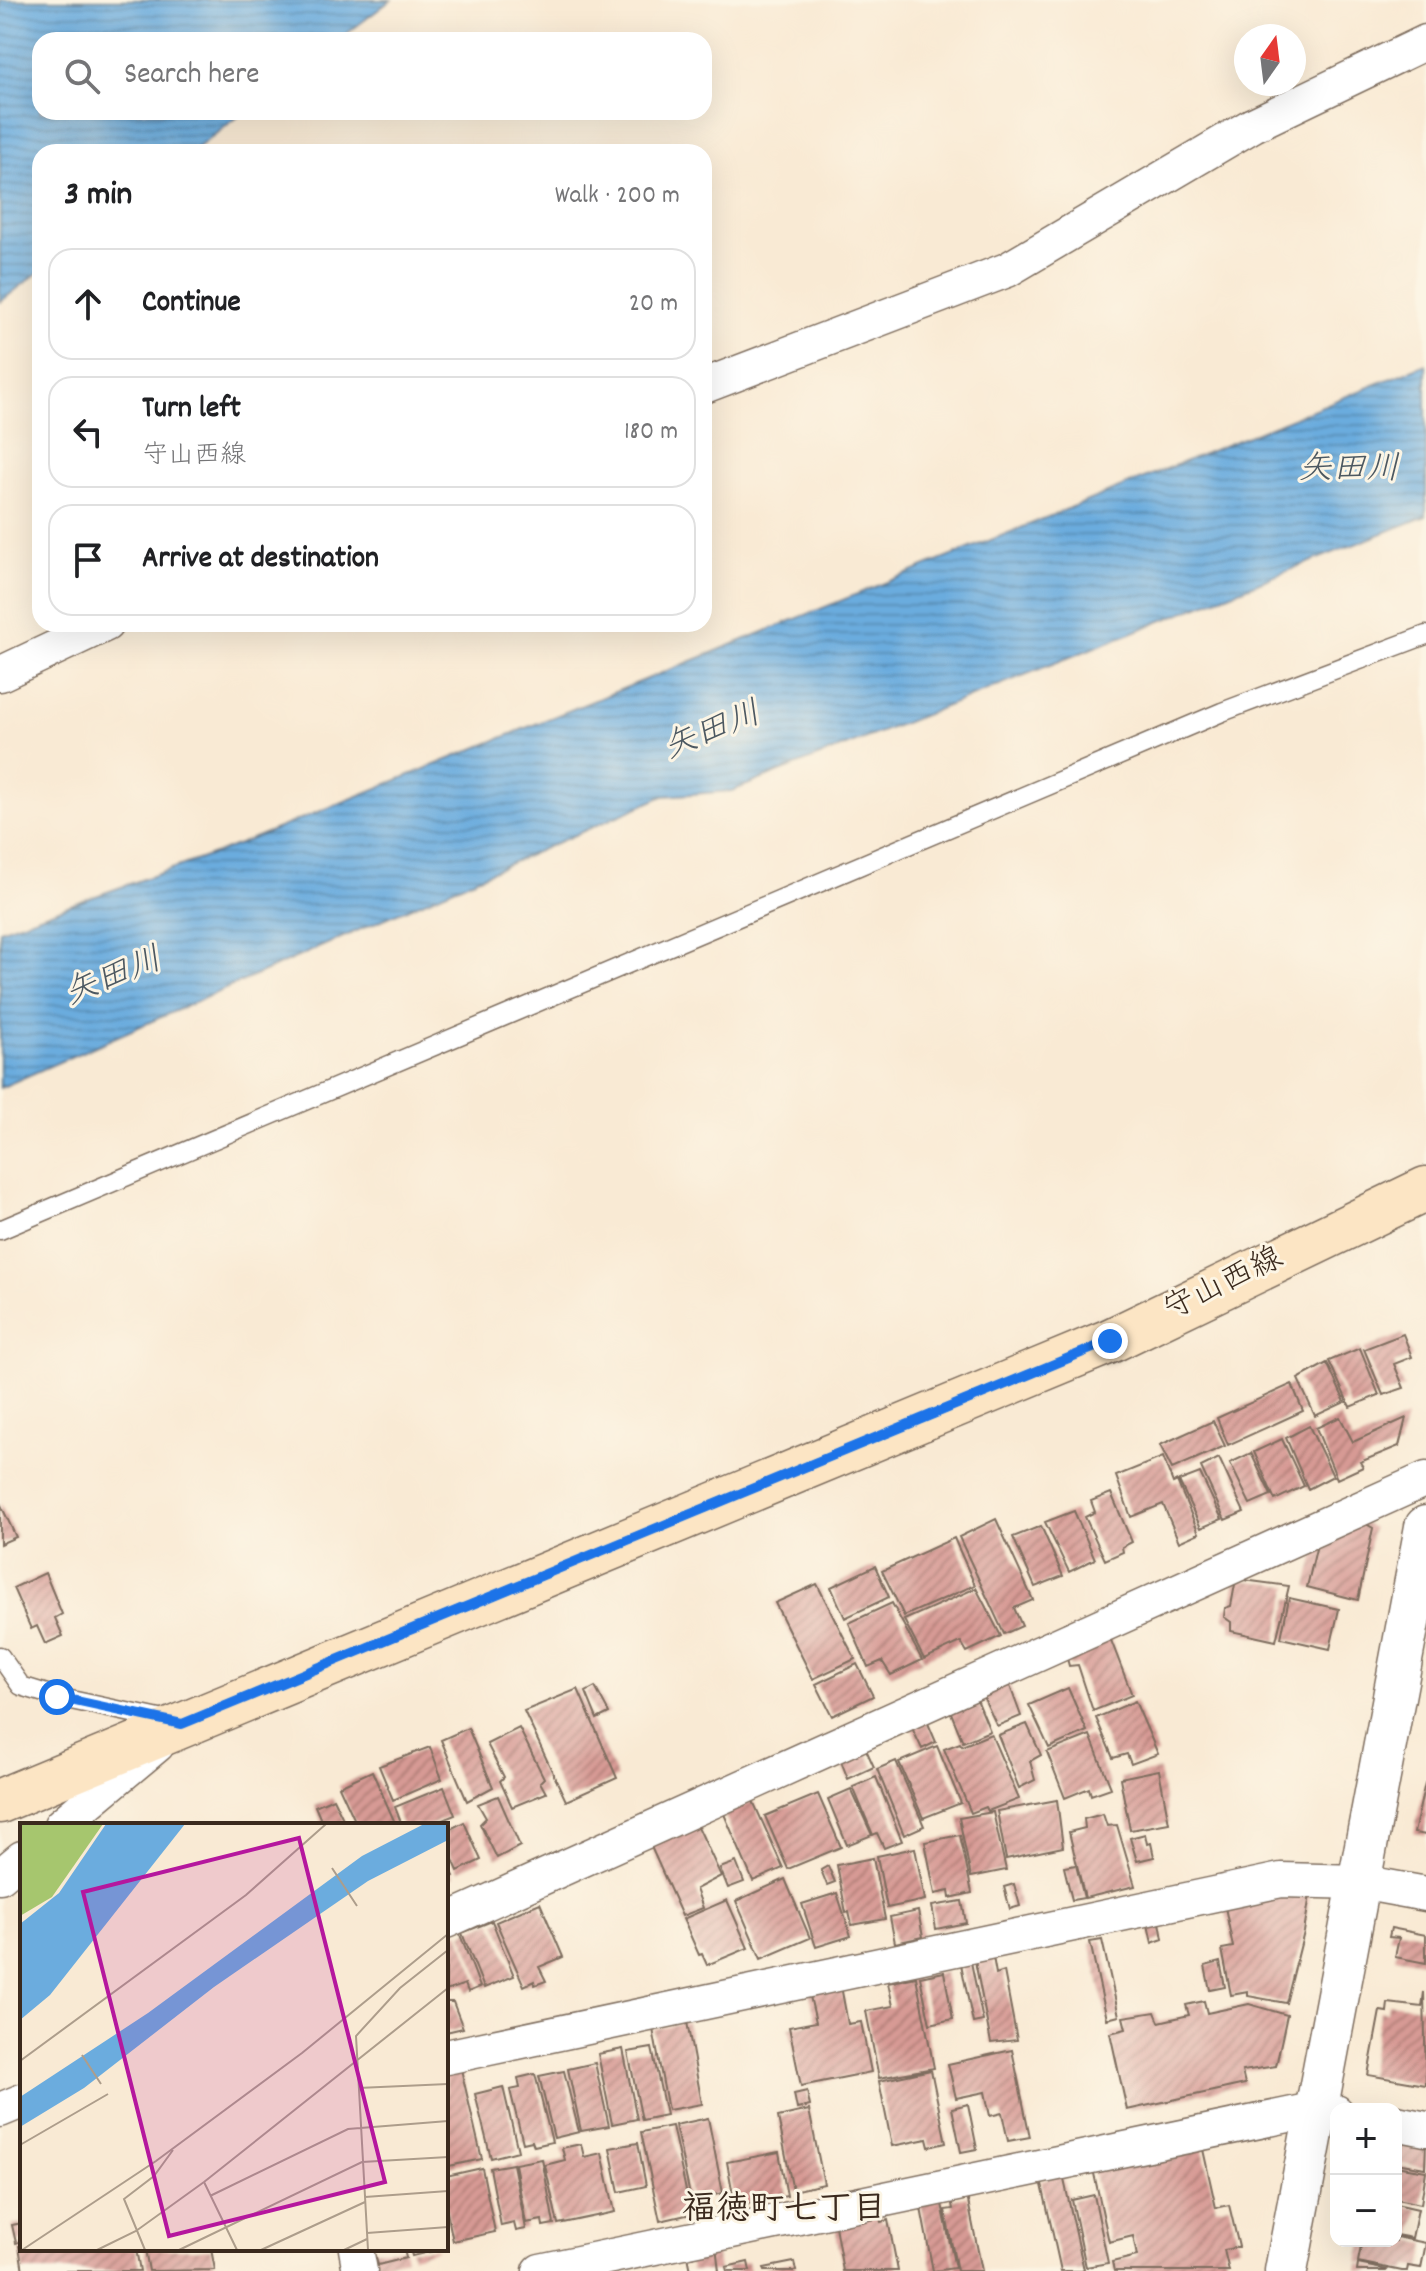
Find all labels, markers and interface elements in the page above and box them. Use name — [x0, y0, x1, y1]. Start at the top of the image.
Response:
north arrow — [1234, 24, 1306, 96]
search box — [32, 32, 712, 120]
icon: search — [60, 54, 104, 98]
text: Search here — [124, 55, 260, 98]
text: 3 min — [64, 172, 132, 221]
text: Walk · 200 m — [555, 178, 680, 215]
icon: ahead — [66, 282, 110, 326]
text: Continue — [142, 283, 241, 326]
text: 20 m — [629, 286, 678, 323]
text: Turn left — [142, 389, 241, 432]
icon: left — [66, 410, 110, 454]
text: 180 m — [624, 414, 678, 451]
text: 守山西線 — [142, 438, 246, 475]
water label: 矢田川 — [1298, 447, 1400, 496]
icon: arrive — [66, 538, 110, 582]
text: Arrive at destination — [142, 539, 379, 582]
water label: 矢田川 — [657, 691, 769, 775]
water label: 矢田川 — [58, 937, 170, 1021]
street label: 守山西線 — [1156, 1237, 1292, 1335]
route end — [1092, 1323, 1128, 1359]
route start — [39, 1679, 75, 1715]
inset map — [20, 1823, 448, 2251]
map controls — [1330, 2103, 1402, 2247]
button: + — [1330, 2103, 1402, 2175]
button: − — [1330, 2175, 1402, 2247]
district label: 福徳町七丁目 — [682, 2187, 886, 2236]

